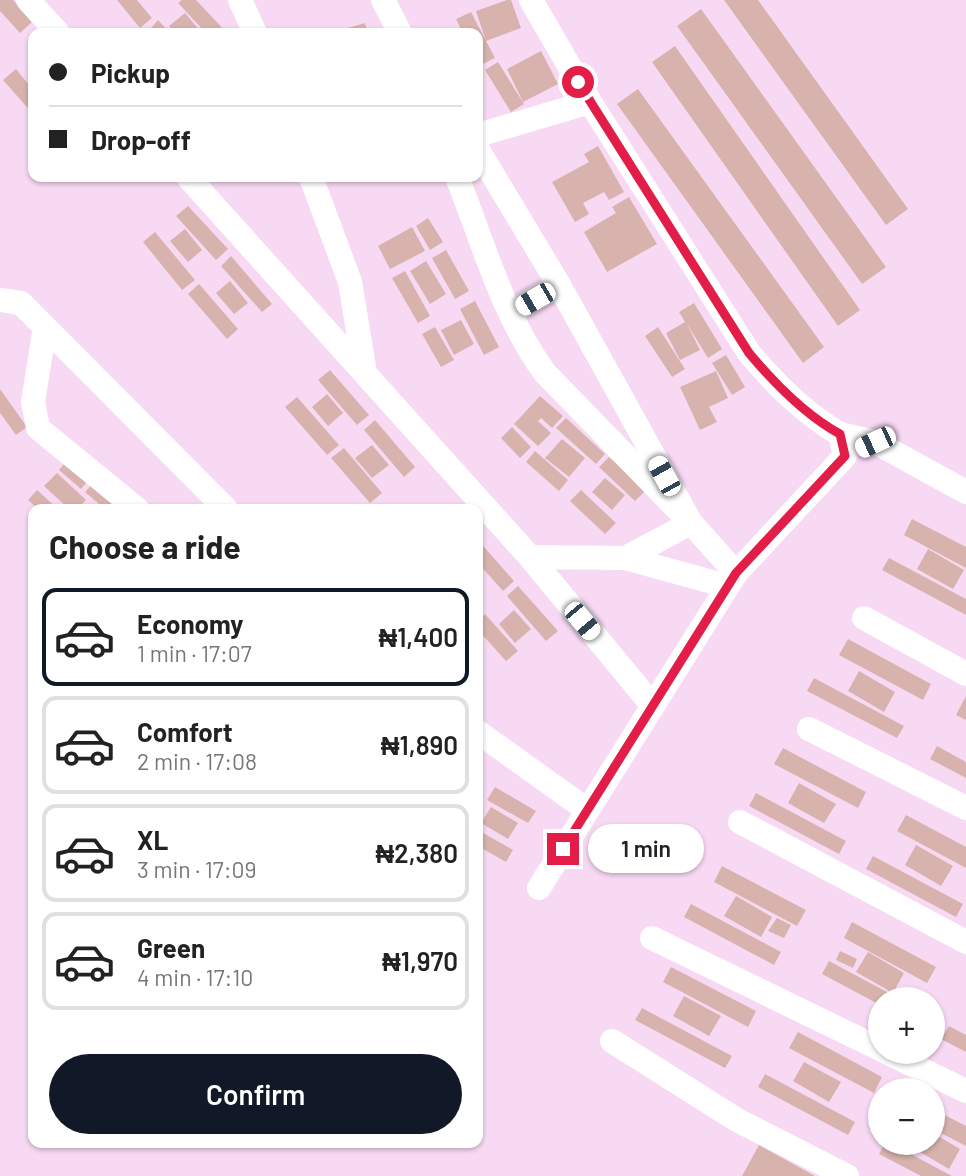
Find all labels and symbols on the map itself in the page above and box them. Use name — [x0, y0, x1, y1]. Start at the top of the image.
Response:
route start — [562, 66, 594, 98]
car — [512, 279, 559, 319]
car — [852, 424, 899, 460]
car — [645, 453, 684, 499]
car — [561, 598, 604, 644]
callout: 1 min — [588, 824, 703, 874]
route end — [547, 833, 579, 865]

